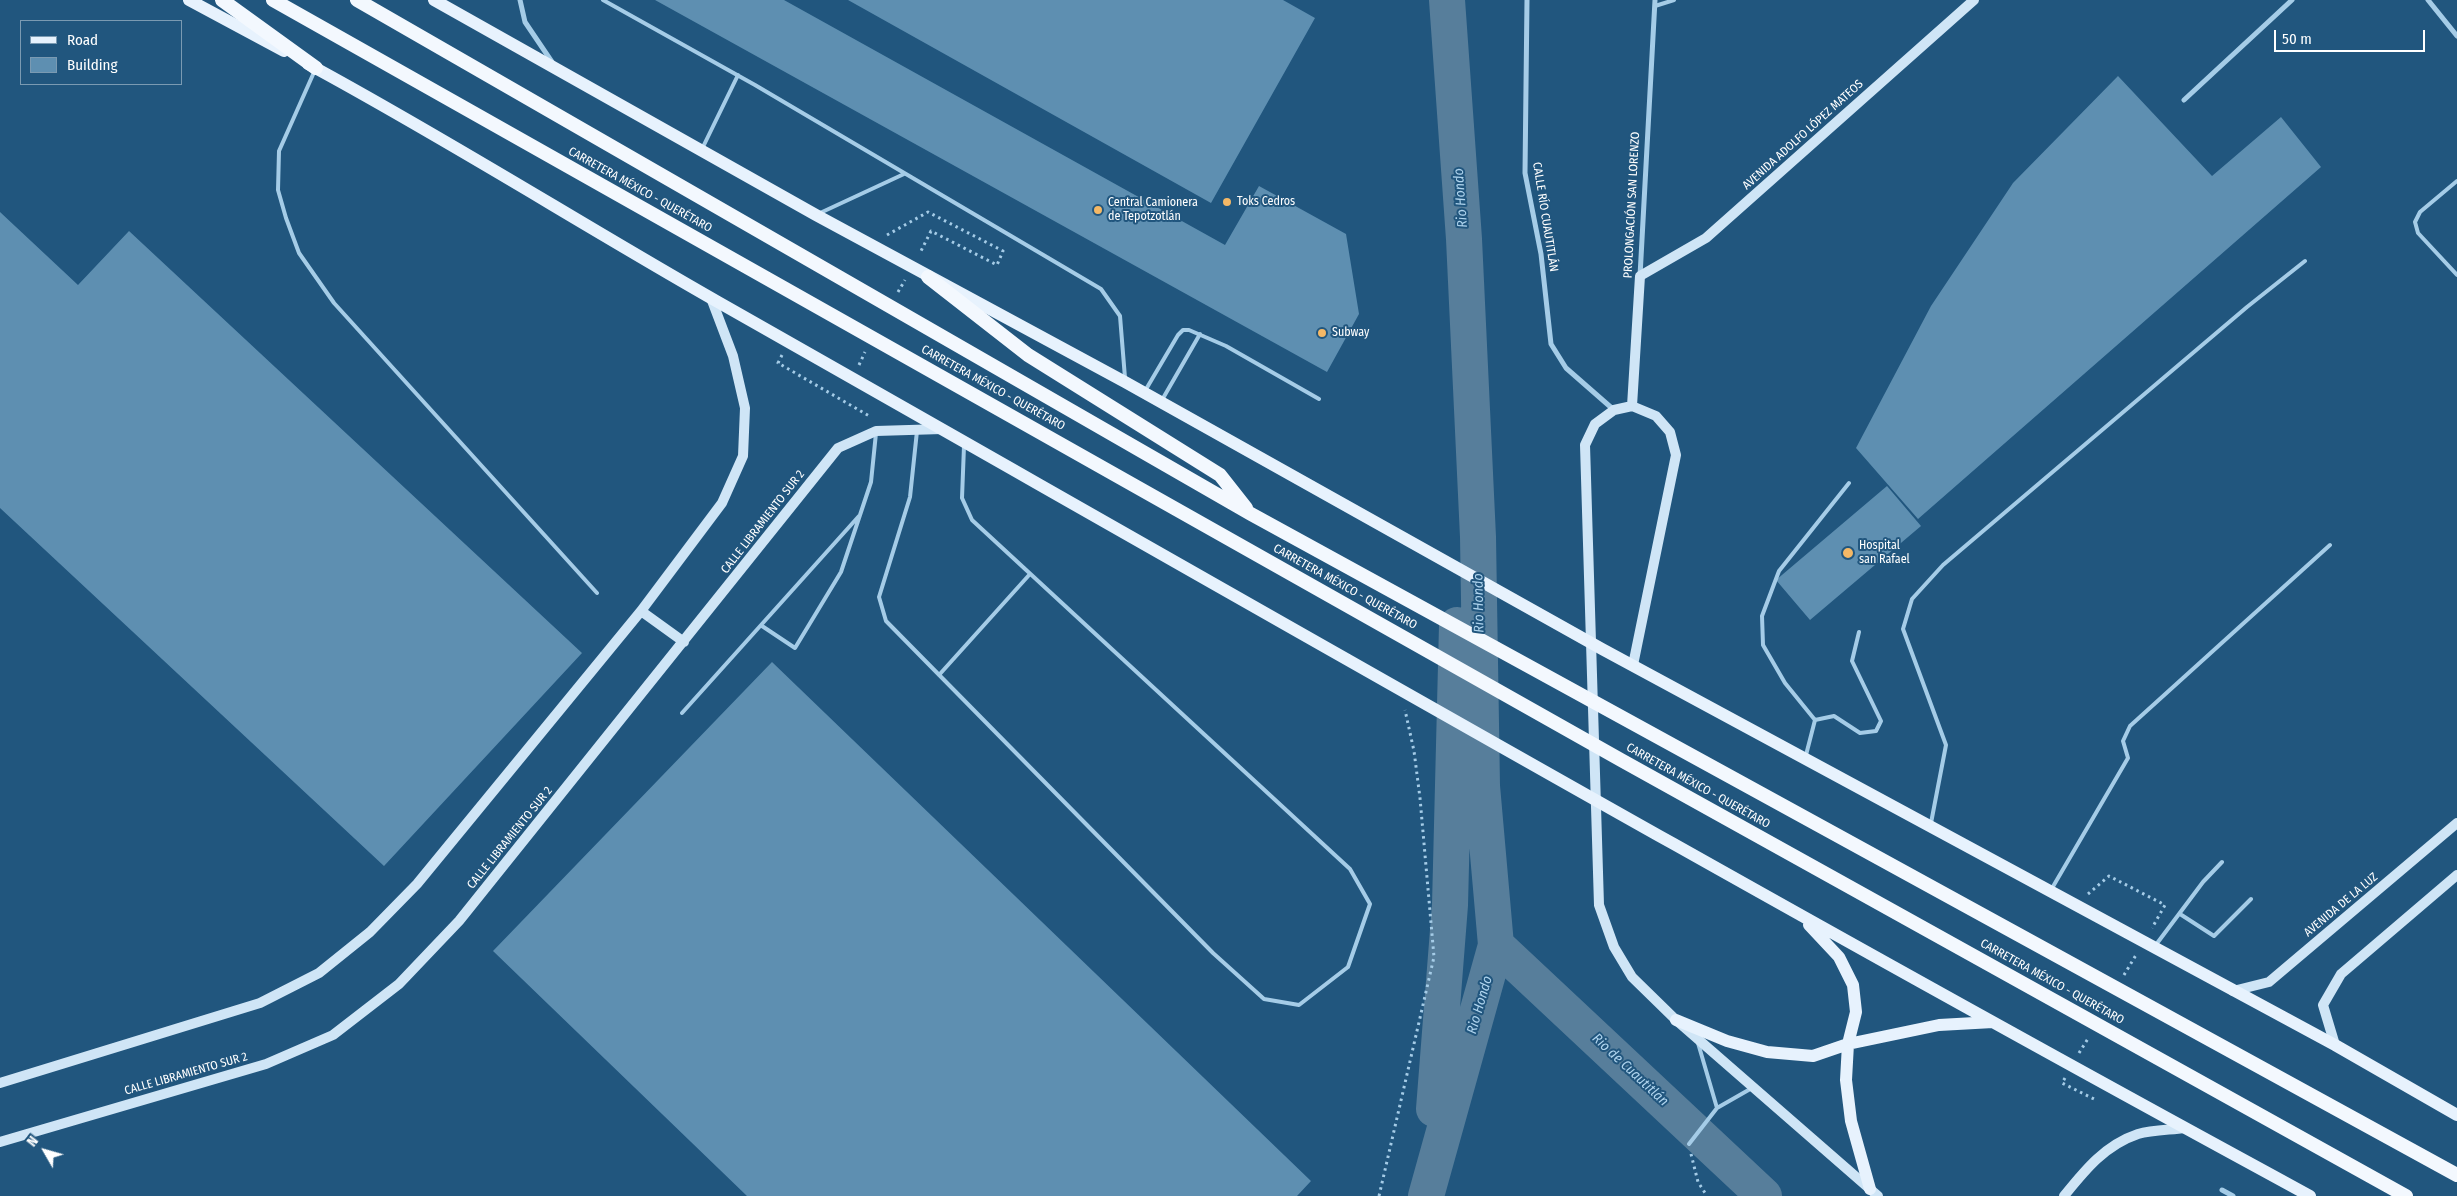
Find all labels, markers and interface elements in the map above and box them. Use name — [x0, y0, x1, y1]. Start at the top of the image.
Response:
legend — [20, 20, 182, 85]
scale bar — [2277, 20, 2428, 52]
text: 50 m — [2282, 30, 2312, 48]
text: Road — [67, 31, 98, 49]
text: Building — [67, 56, 118, 74]
street label: AVENIDA ADOLFO LÓPEZ MATEOS — [1740, 77, 1866, 193]
street label: PROLONGACIÓN SAN LORENZO — [1621, 131, 1643, 279]
street label: CARRETERA MÉXICO - QUERÉTARO — [566, 144, 714, 236]
street label: CALLE RÍO CUAUTITLÁN — [1529, 161, 1561, 273]
water label: Rio Hondo — [1451, 168, 1471, 228]
place label: Toks Cedros — [1237, 195, 1295, 209]
place label: Central Camionera de Tepotzotlán — [1108, 196, 1198, 224]
marker: Toks Cedros — [1221, 196, 1233, 208]
marker: Central Camionera de Tepotzotlán — [1092, 204, 1104, 216]
place label: Subway — [1332, 326, 1369, 340]
marker: Subway — [1316, 327, 1328, 339]
street label: CARRETERA MÉXICO - QUERÉTARO — [919, 342, 1067, 434]
street label: CALLE LIBRAMIENTO SUR 2 — [718, 467, 808, 577]
place label: Hospital san Rafael — [1859, 539, 1910, 567]
street label: CARRETERA MÉXICO - QUERÉTARO — [1271, 541, 1419, 633]
marker: Hospital san Rafael — [1841, 546, 1855, 560]
water label: Rio Hondo — [1470, 573, 1488, 633]
street label: CARRETERA MÉXICO - QUERÉTARO — [1624, 740, 1772, 832]
street label: CALLE LIBRAMIENTO SUR 2 — [464, 784, 556, 892]
street label: AVENIDA DE LA LUZ — [2301, 870, 2381, 940]
street label: CARRETERA MÉXICO - QUERÉTARO — [1978, 936, 2126, 1028]
water label: Rio Hondo — [1464, 974, 1496, 1036]
water label: Rio de Cuautitlán — [1588, 1030, 1672, 1110]
street label: CALLE LIBRAMIENTO SUR 2 — [123, 1050, 249, 1098]
north arrow — [20, 1126, 70, 1176]
text: N — [24, 1133, 42, 1150]

